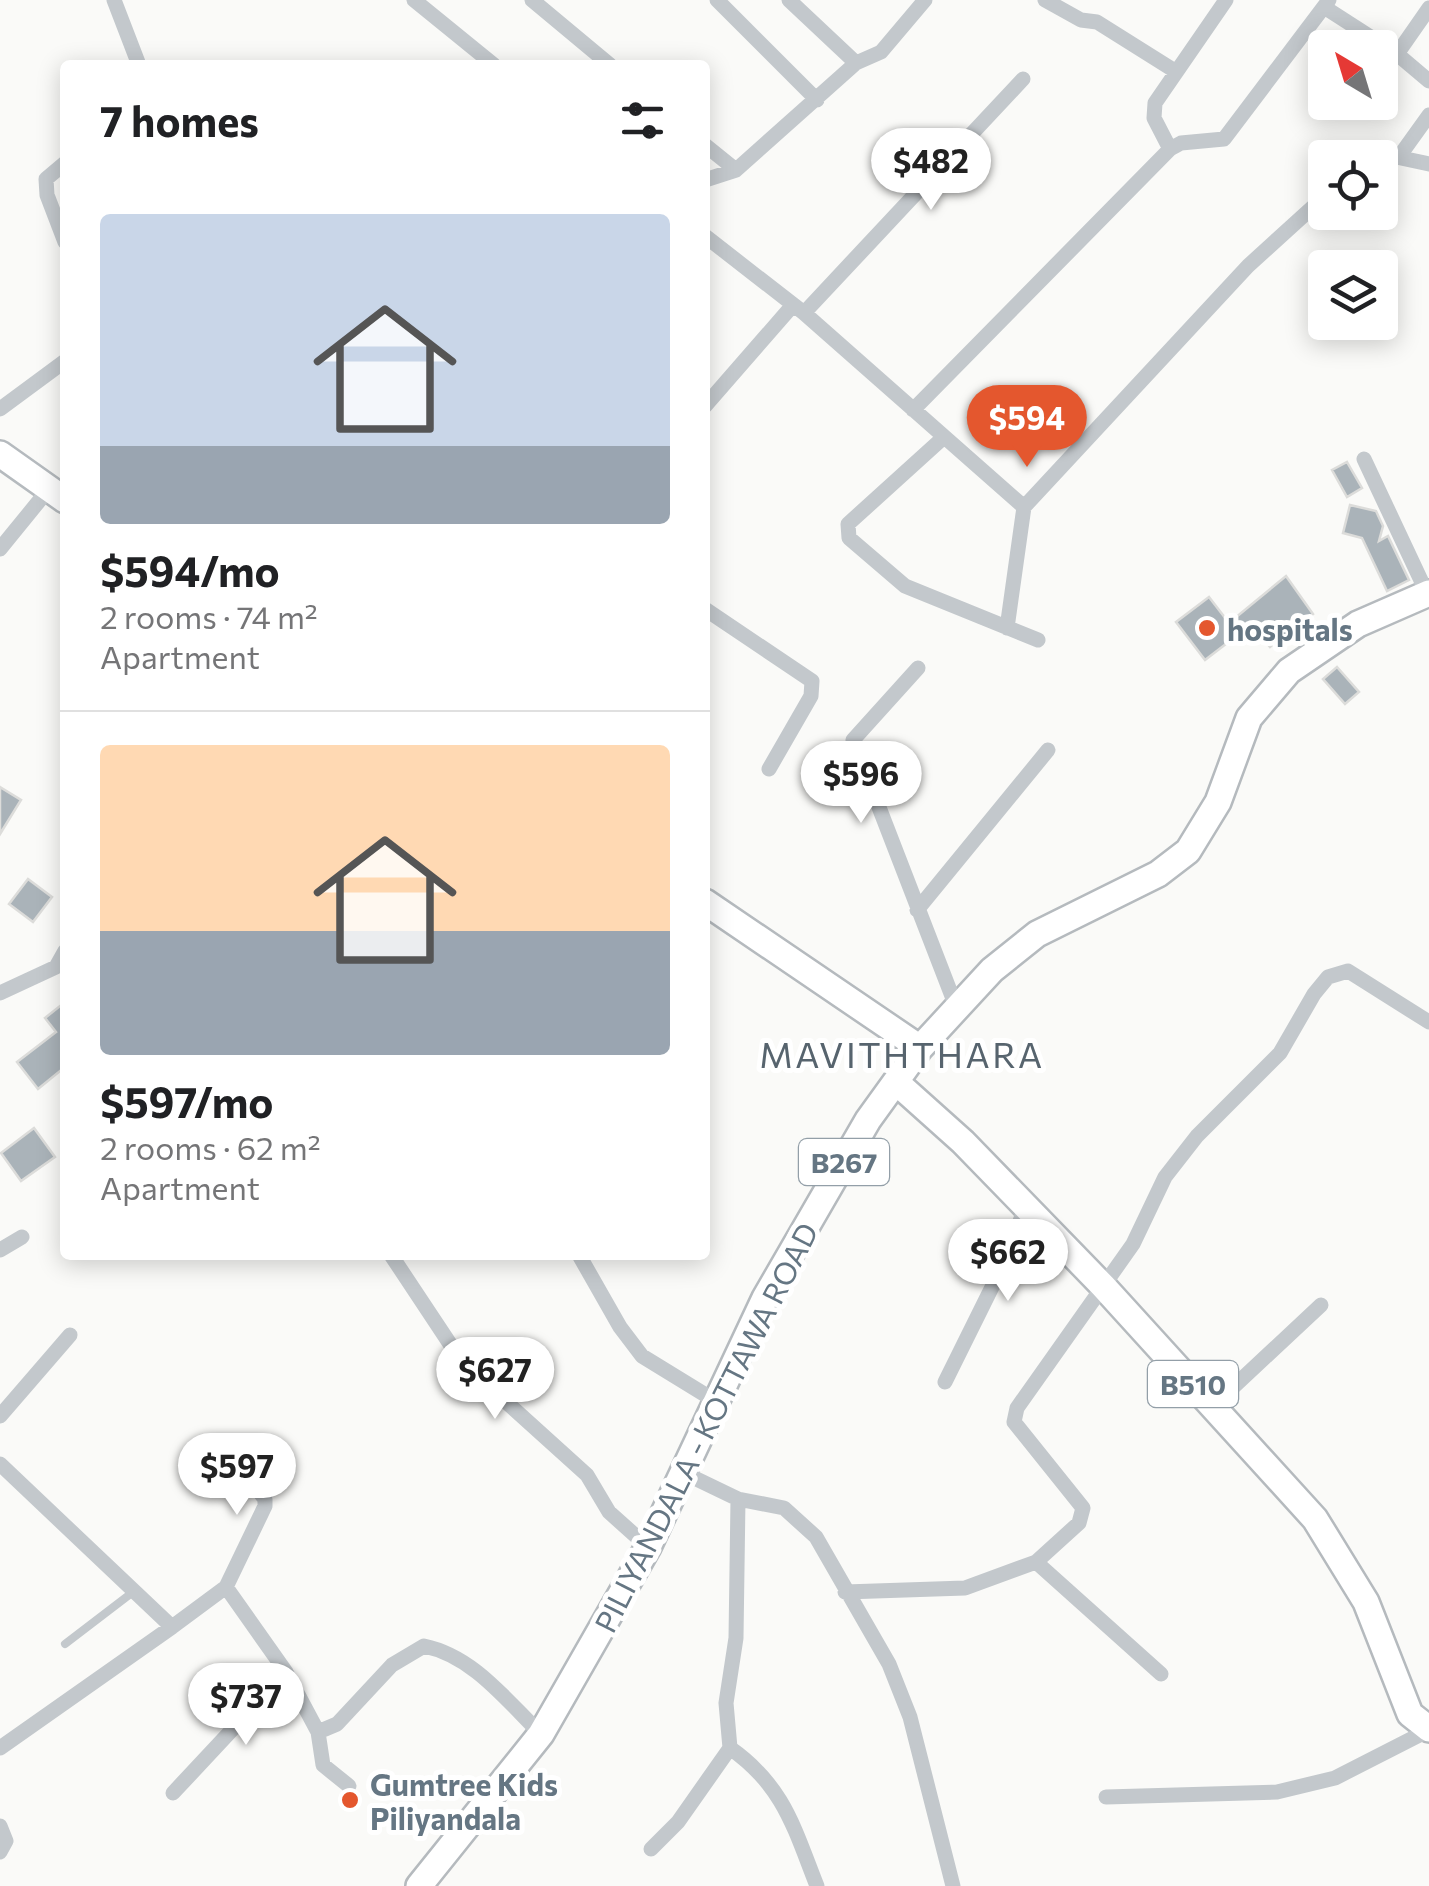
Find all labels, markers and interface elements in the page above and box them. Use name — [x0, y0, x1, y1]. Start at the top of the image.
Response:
north arrow — [1308, 30, 1398, 120]
map controls — [1308, 30, 1398, 340]
icon: filters — [615, 93, 670, 148]
text: 7 homes — [100, 94, 259, 146]
pin: $482 — [872, 128, 990, 213]
text: $482 — [893, 140, 969, 180]
button: locate — [1308, 140, 1398, 230]
button: layers — [1308, 250, 1398, 340]
icon: home — [295, 279, 475, 459]
pin: $594 — [968, 385, 1086, 470]
text: $594 — [989, 397, 1065, 437]
text: $594/mo — [100, 544, 280, 596]
text: 2 rooms · 74 m² — [100, 596, 318, 636]
place label: hospitals — [1227, 610, 1353, 647]
marker: hospitals — [1196, 617, 1218, 639]
text: Apartment — [100, 636, 260, 676]
pin: $596 — [802, 741, 920, 826]
text: $596 — [823, 753, 899, 793]
icon: home — [295, 810, 475, 990]
district label: MAVITHTHARA — [759, 1032, 1045, 1075]
text: $597/mo — [100, 1075, 273, 1127]
text: 2 rooms · 62 m² — [100, 1127, 321, 1167]
road number: B267 — [799, 1139, 889, 1185]
text: Apartment — [100, 1167, 260, 1207]
street label: PILIYANDALA - KOTTAWA ROAD — [585, 1216, 825, 1638]
pin: $662 — [949, 1219, 1067, 1304]
text: $662 — [970, 1231, 1046, 1271]
pin: $627 — [436, 1337, 554, 1422]
text: $627 — [458, 1349, 532, 1389]
road number: B510 — [1148, 1361, 1238, 1407]
pin: $597 — [178, 1433, 296, 1518]
text: $597 — [200, 1445, 274, 1485]
pin: $737 — [187, 1663, 305, 1748]
text: $737 — [210, 1675, 282, 1715]
place label: Gumtree Kids Piliyandala — [370, 1765, 558, 1836]
marker: Gumtree Kids Piliyandala — [339, 1789, 361, 1811]

